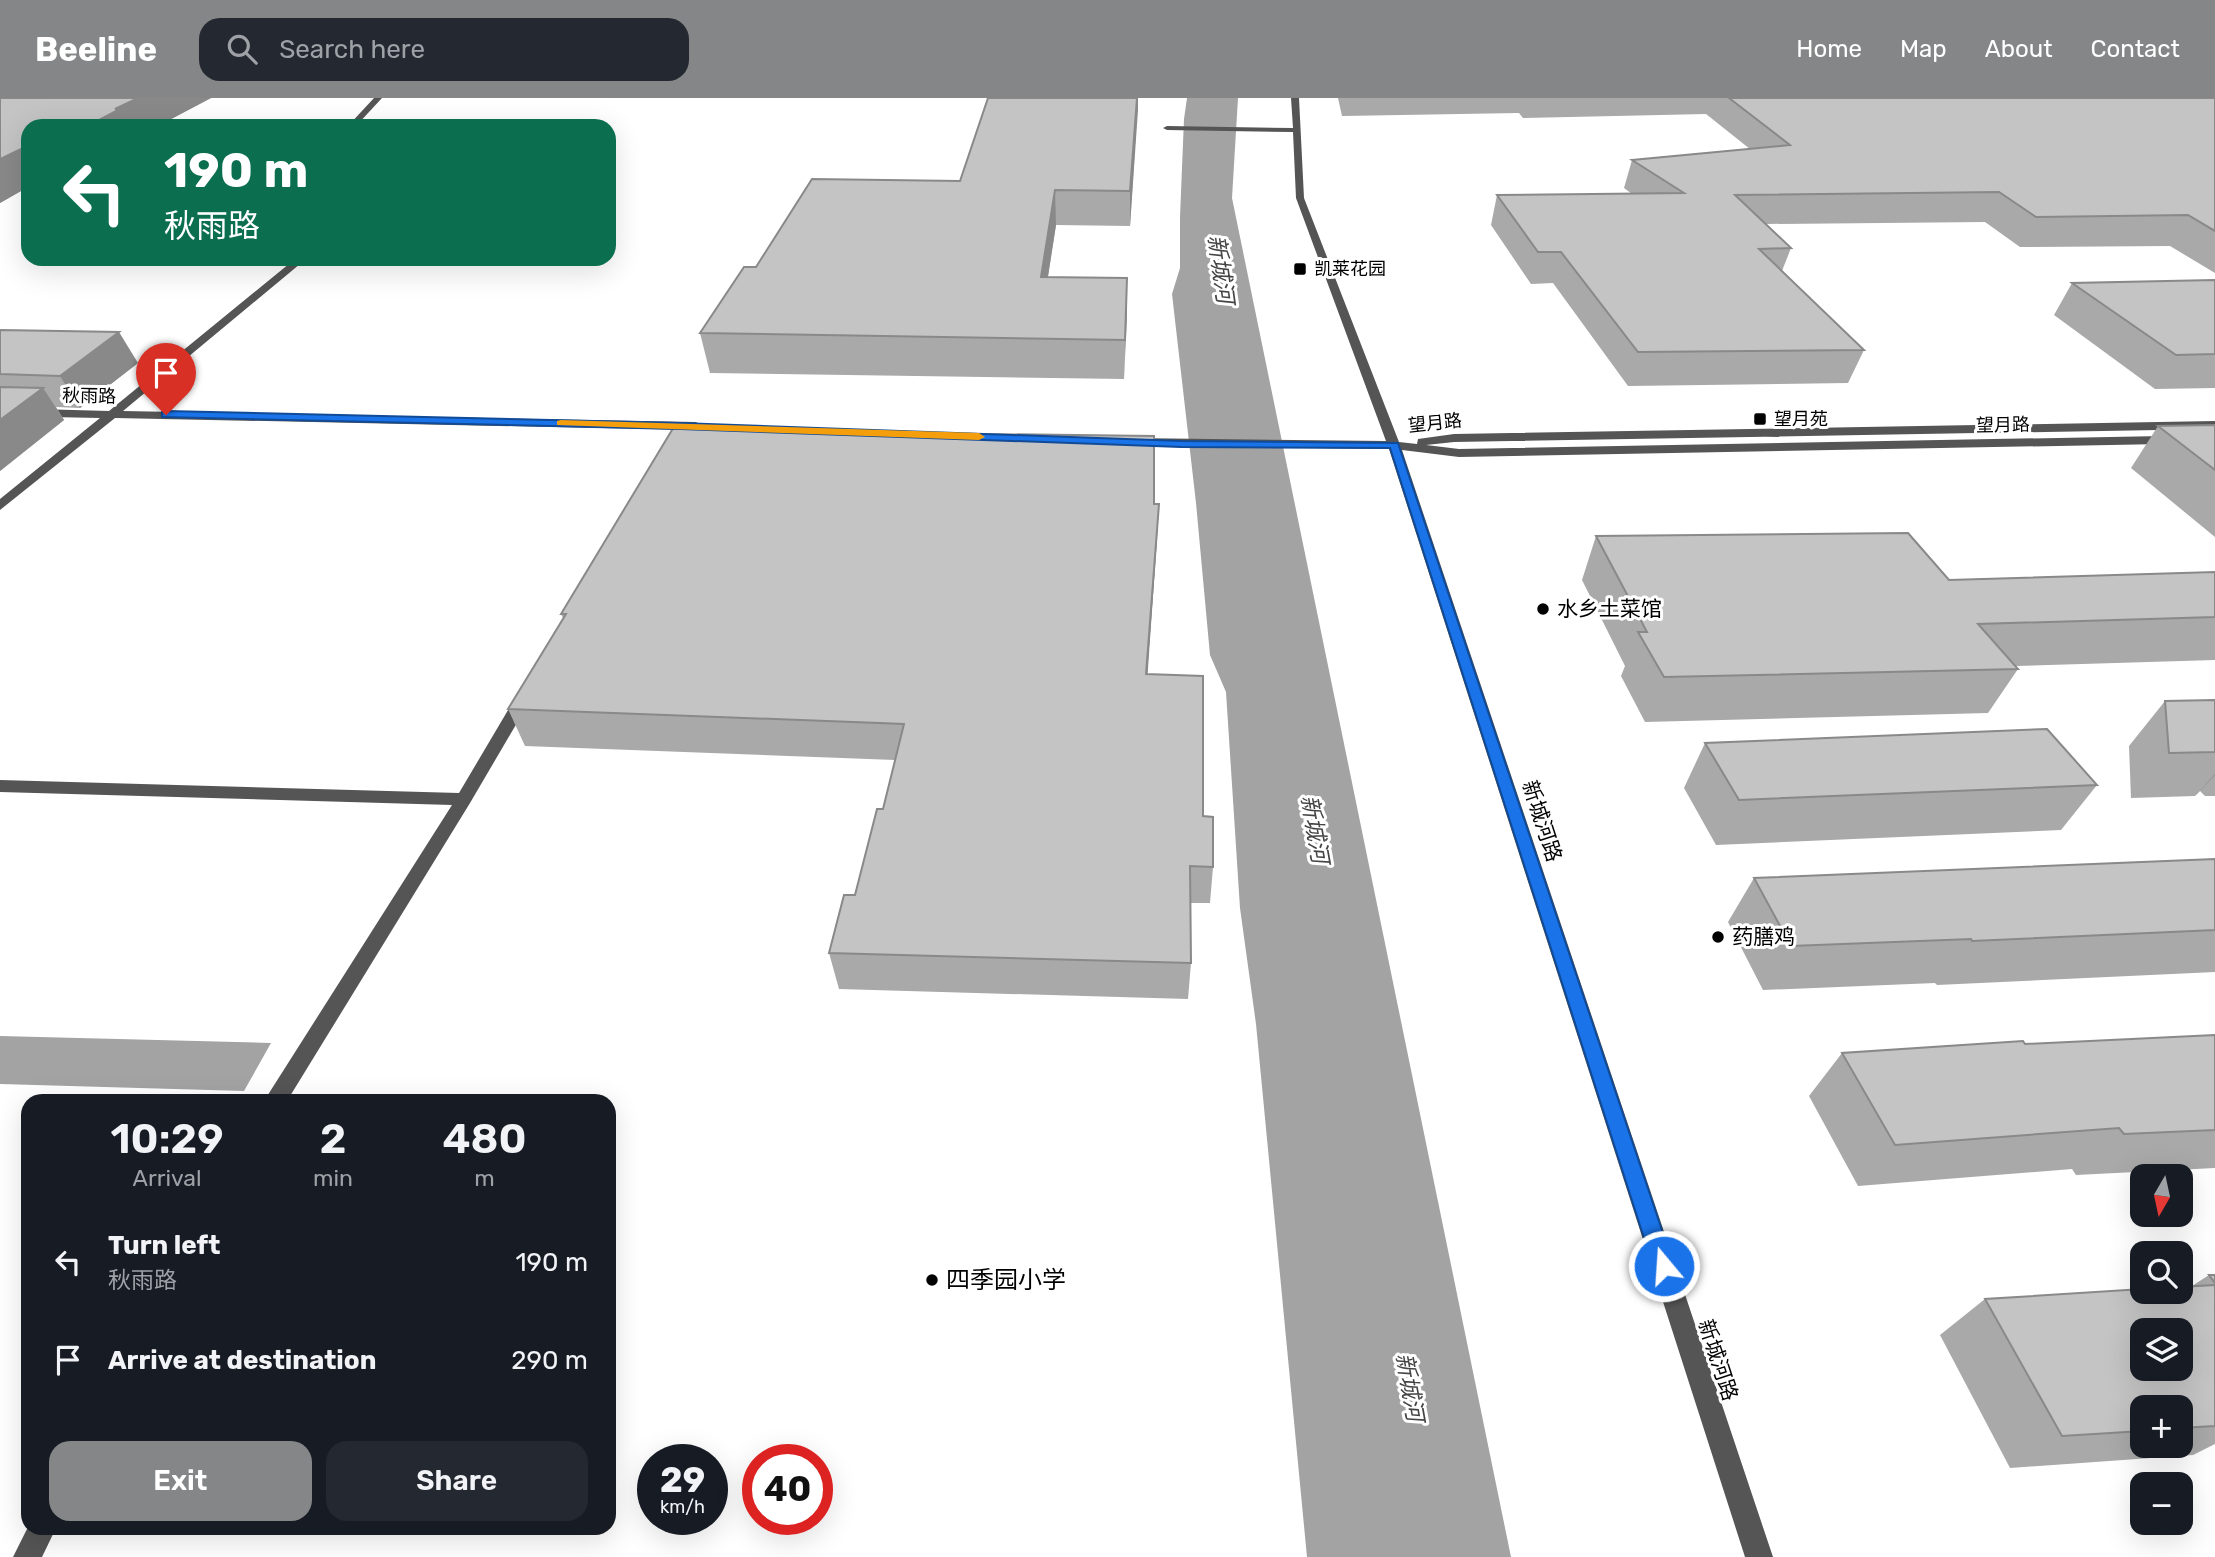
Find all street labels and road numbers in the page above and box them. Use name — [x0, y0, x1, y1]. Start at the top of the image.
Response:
street label: 秋雨路 — [62, 385, 116, 407]
street label: 望月路 — [1407, 409, 1463, 437]
street label: 望月路 — [1976, 414, 2030, 436]
street label: 新城河路 — [1518, 777, 1567, 865]
street label: 新城河路 — [1694, 1316, 1743, 1404]

